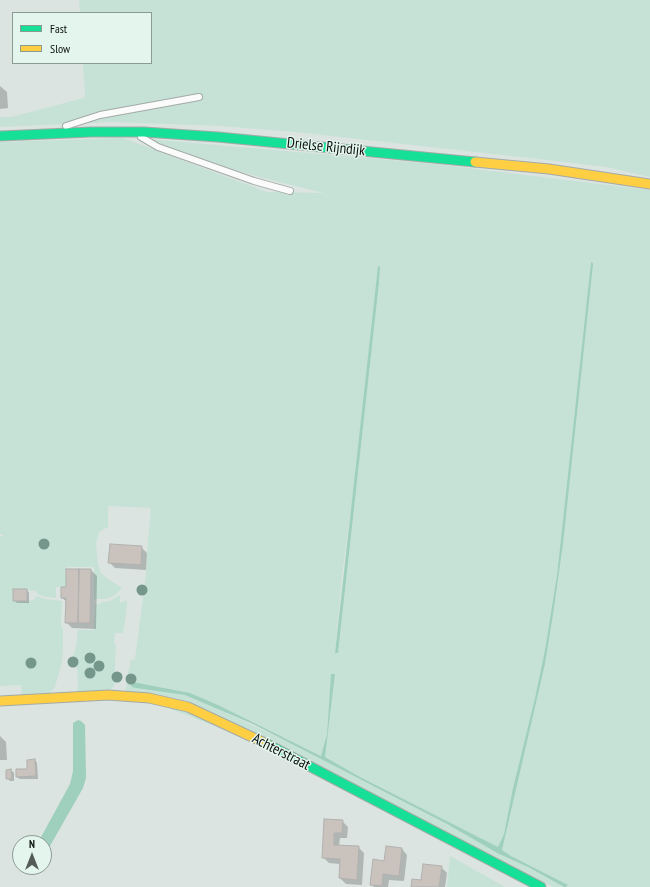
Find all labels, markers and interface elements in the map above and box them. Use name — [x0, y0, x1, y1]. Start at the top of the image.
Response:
legend — [12, 12, 152, 64]
text: Fast — [50, 21, 67, 36]
text: Slow — [50, 41, 70, 56]
street label: Drielse Rijndijk — [286, 134, 366, 160]
street label: Achterstraat — [249, 730, 313, 774]
north arrow — [12, 835, 52, 875]
text: N — [29, 837, 35, 851]

